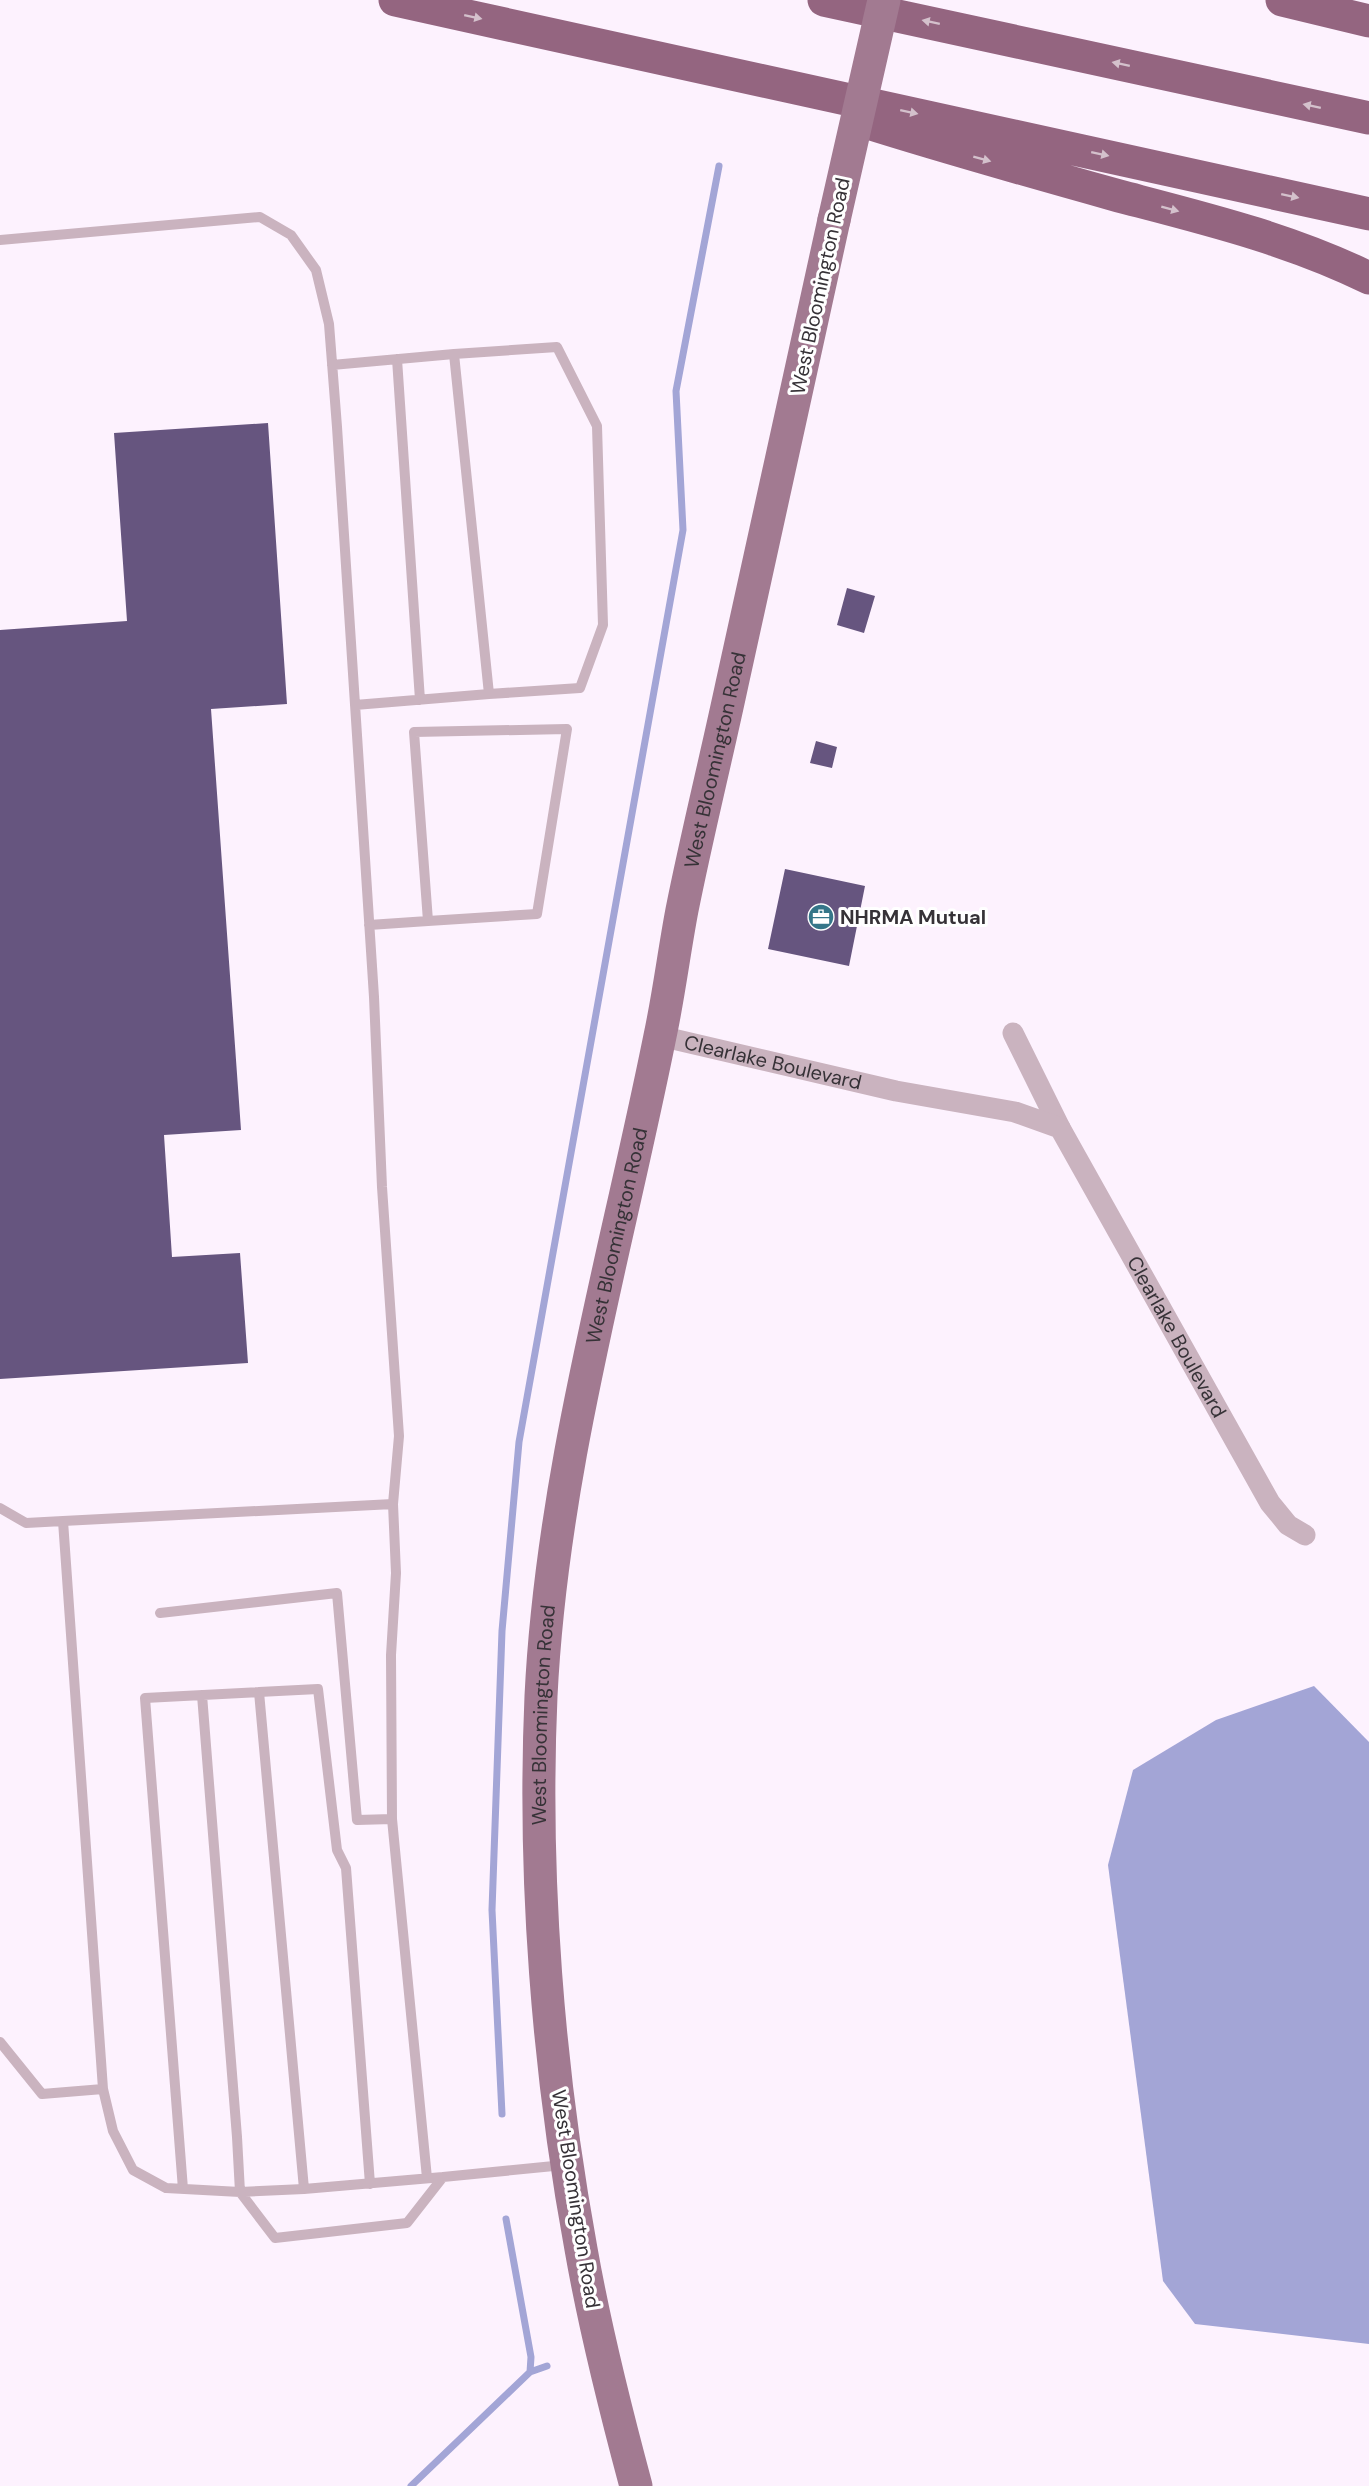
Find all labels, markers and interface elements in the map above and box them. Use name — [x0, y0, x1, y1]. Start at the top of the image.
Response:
one-way arrow — [463, 12, 482, 22]
one-way arrow — [922, 17, 940, 27]
one-way arrow — [1112, 59, 1131, 68]
one-way arrow — [1303, 100, 1321, 110]
one-way arrow — [900, 108, 919, 117]
one-way arrow — [1091, 150, 1110, 159]
one-way arrow — [973, 154, 991, 164]
street label: West Bloomington Road — [784, 175, 856, 397]
one-way arrow — [1281, 192, 1300, 201]
one-way arrow — [1161, 205, 1179, 215]
street label: West Bloomington Road — [678, 649, 752, 870]
office icon: NHRMA Mutual — [806, 902, 836, 932]
place label: NHRMA Mutual — [840, 904, 986, 930]
street label: Clearlake Boulevard — [682, 1029, 864, 1096]
street label: West Bloomington Road — [580, 1125, 653, 1346]
street label: Clearlake Boulevard — [1121, 1251, 1232, 1422]
street label: West Bloomington Road — [526, 1603, 561, 1825]
street label: West Bloomington Road — [546, 2088, 606, 2310]

